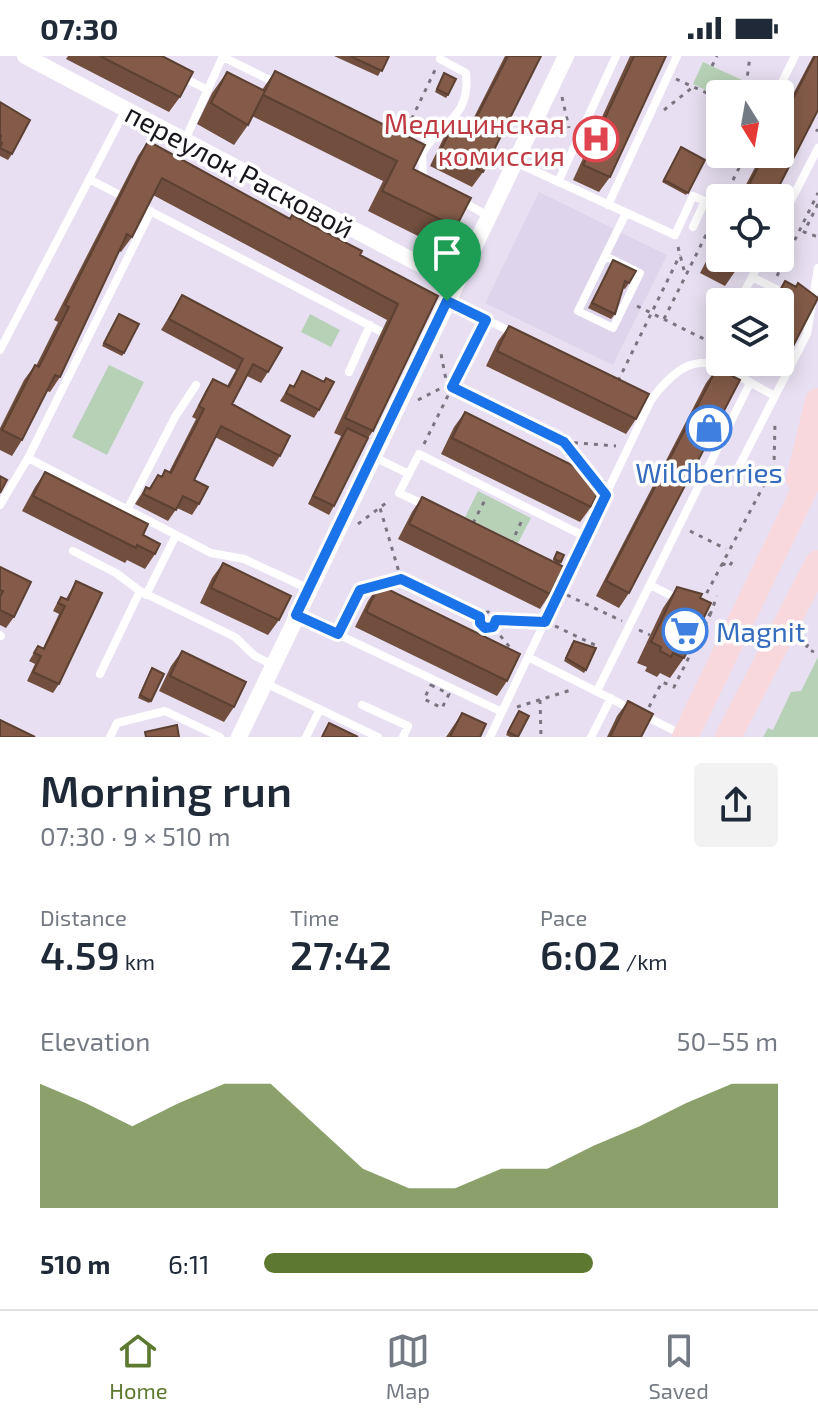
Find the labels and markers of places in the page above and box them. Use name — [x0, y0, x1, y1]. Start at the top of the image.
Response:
place label: Медицинская комиссия — [384, 106, 565, 172]
hospital icon: Медицинская комиссия — [572, 115, 620, 163]
pin — [413, 219, 481, 301]
shop icon: Wildberries — [685, 404, 733, 452]
place label: Wildberries — [635, 455, 783, 489]
supermarket icon: Magnit — [661, 607, 709, 655]
place label: Magnit — [716, 614, 805, 648]

